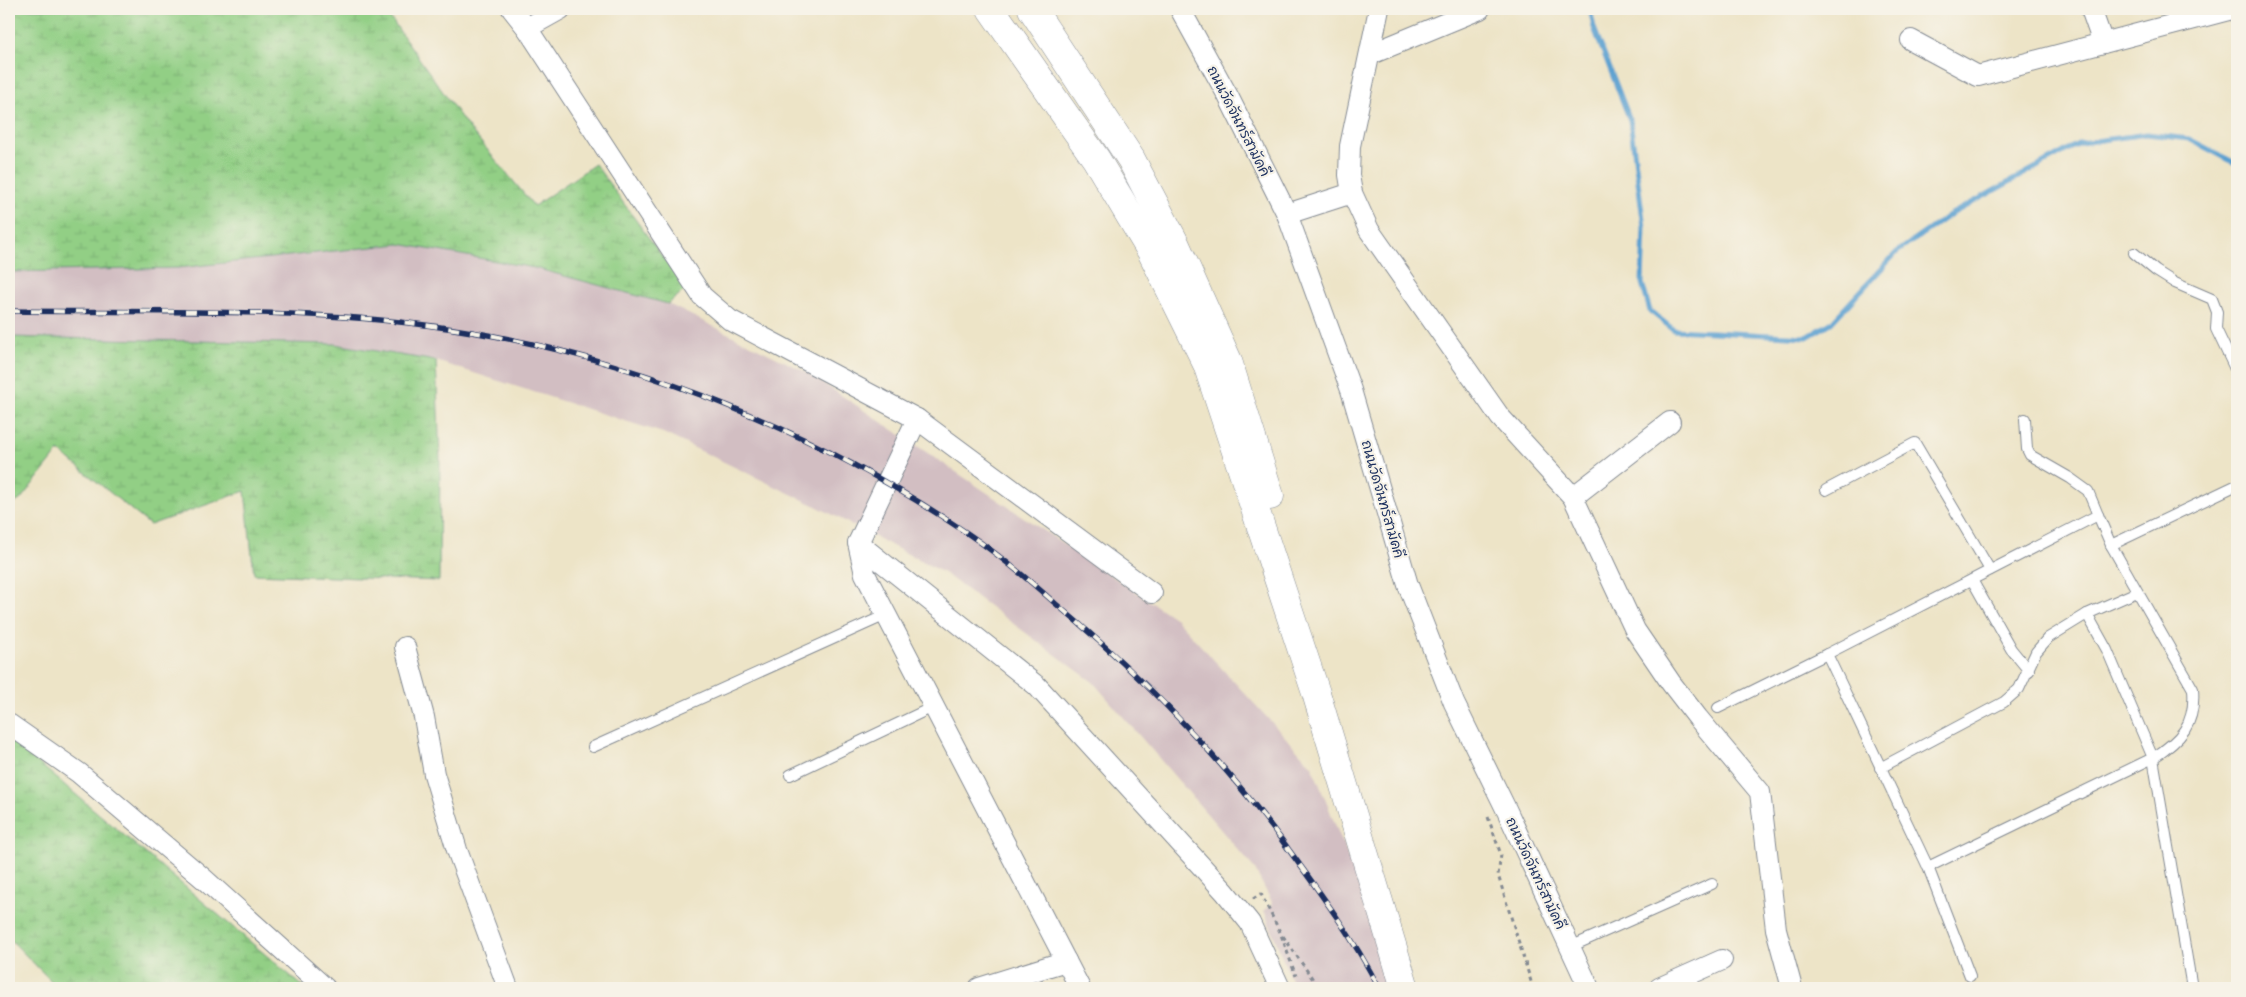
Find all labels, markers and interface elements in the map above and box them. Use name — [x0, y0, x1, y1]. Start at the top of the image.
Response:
street label: ถนนวัดจันทร์สามัคคี — [1201, 62, 1276, 181]
street label: ถนนวัดจันทร์สามัคคี — [1355, 438, 1409, 561]
street label: ถนนวัดจันทร์สามัคคี — [1499, 814, 1571, 934]

